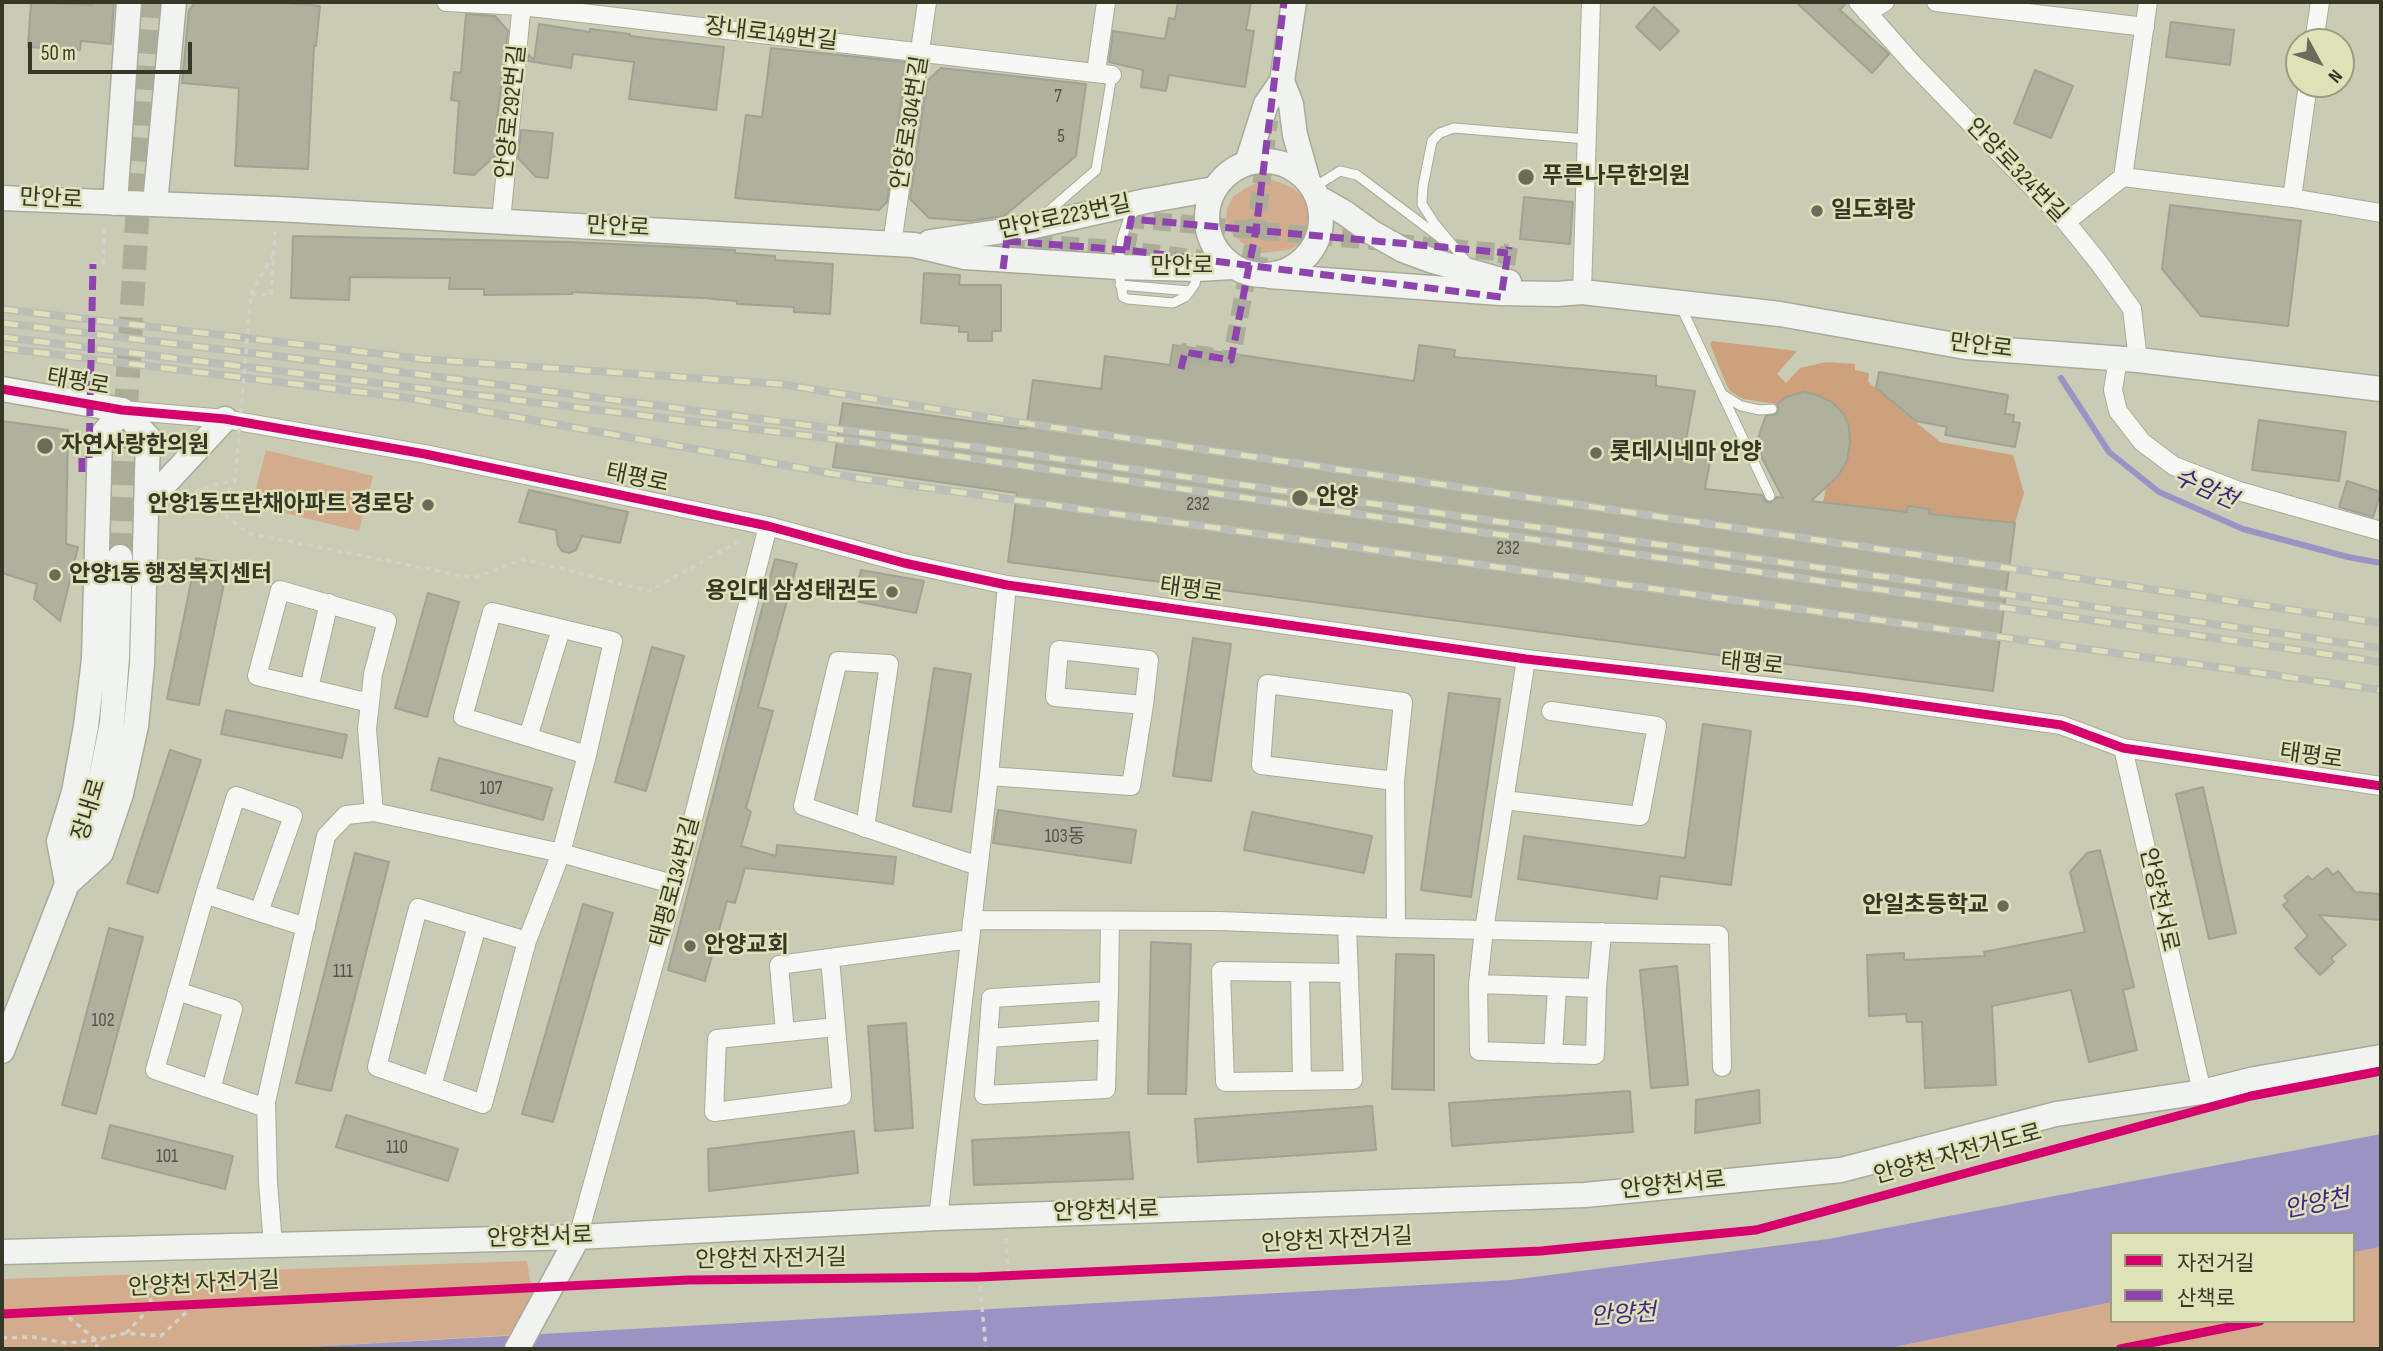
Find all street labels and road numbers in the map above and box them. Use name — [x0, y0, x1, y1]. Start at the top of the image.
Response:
street label: 장내로149번길 — [703, 13, 839, 57]
street label: 안양로292번길 — [491, 43, 533, 181]
street label: 안양로304번길 — [887, 54, 935, 192]
street label: 안양로324번길 — [1959, 113, 2073, 229]
street label: 만안로 — [19, 185, 83, 215]
street label: 만안로223번길 — [996, 191, 1134, 245]
street label: 만안로 — [586, 213, 650, 243]
street label: 만안로 — [1150, 253, 1214, 281]
street label: 만안로 — [1948, 329, 2014, 365]
street label: 태평로 — [44, 364, 112, 402]
street label: 태평로 — [603, 459, 671, 499]
street label: 태평로 — [1158, 573, 1224, 609]
street label: 태평로 — [1719, 648, 1785, 682]
street label: 태평로 — [2278, 739, 2344, 775]
street label: 장내로 — [68, 776, 112, 844]
street label: 태평로134번길 — [645, 814, 707, 950]
street label: 안양천서로 — [2133, 845, 2183, 955]
street label: 안양천 자전거도로 — [1871, 1119, 2045, 1191]
street label: 안양천서로 — [1619, 1167, 1727, 1205]
street label: 안양천서로 — [1053, 1196, 1159, 1228]
street label: 안양천서로 — [487, 1222, 593, 1254]
street label: 안양천 자전거길 — [1260, 1223, 1414, 1259]
street label: 안양천 자전거길 — [695, 1245, 847, 1275]
street label: 안양천 자전거길 — [127, 1267, 281, 1303]

